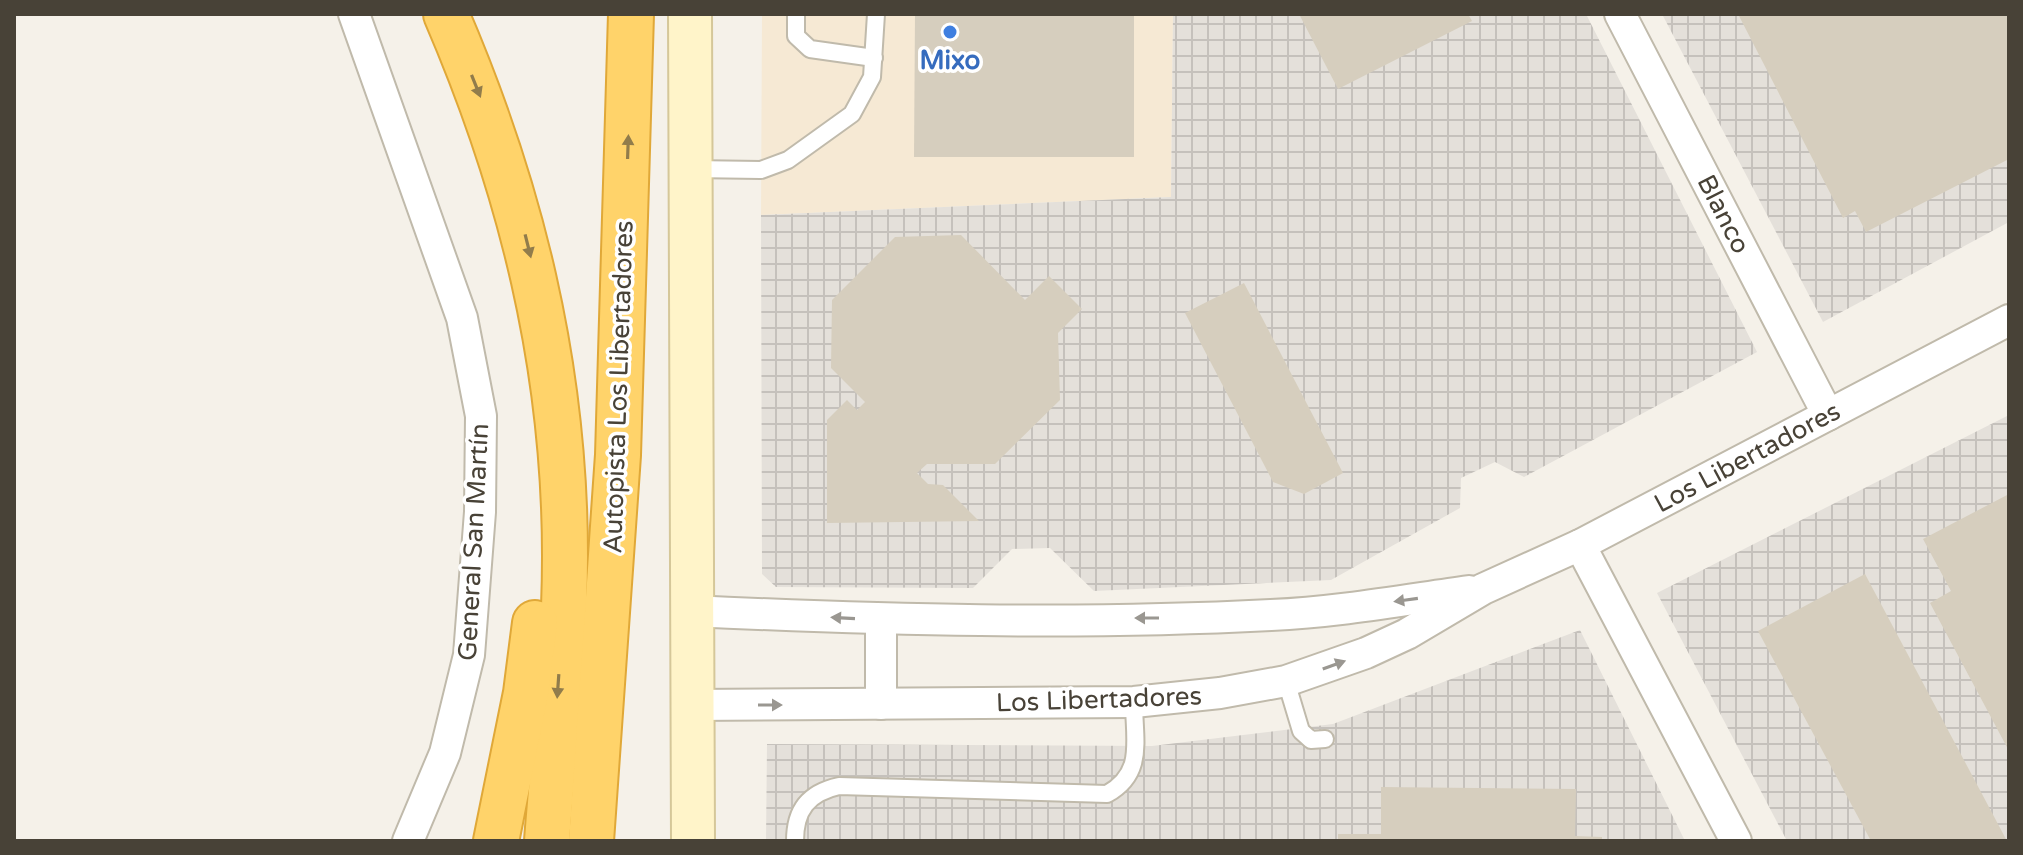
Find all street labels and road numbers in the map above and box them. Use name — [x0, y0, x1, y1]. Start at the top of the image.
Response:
street label: Blanco — [1691, 170, 1757, 259]
street label: Autopista Los Libertadores — [597, 220, 640, 554]
street label: Los Libertadores — [1649, 395, 1845, 520]
street label: General San Martín — [452, 422, 495, 662]
street label: Los Libertadores — [996, 680, 1203, 719]

